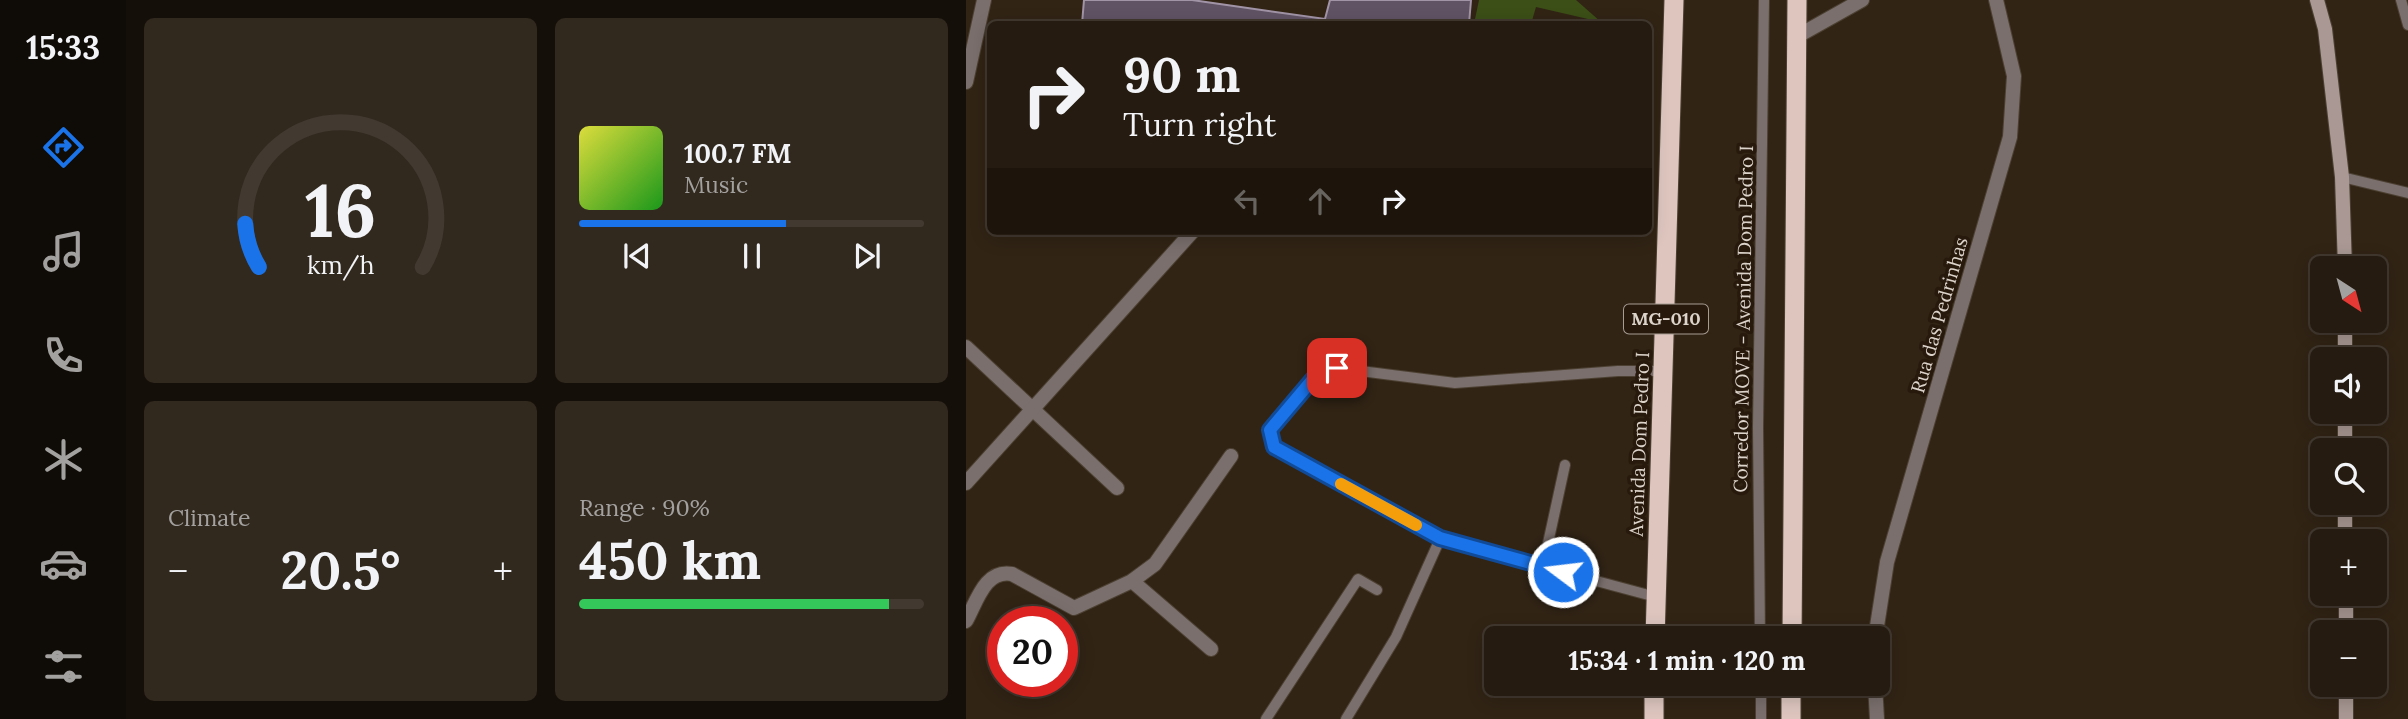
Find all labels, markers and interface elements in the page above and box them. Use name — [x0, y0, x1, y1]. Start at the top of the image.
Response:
text: 15:33 — [26, 27, 100, 68]
text: 90 m — [1123, 43, 1240, 105]
icon: right — [1008, 49, 1099, 140]
text: Turn right — [1123, 104, 1276, 145]
icon: directions — [39, 123, 88, 172]
text: 100.7 FM — [684, 137, 792, 170]
street label: Corredor MOVE - Avenida Dom Pedro I — [1728, 145, 1758, 493]
text: 16 — [305, 164, 376, 257]
text: Music — [684, 170, 748, 199]
icon: left — [1228, 182, 1266, 220]
icon: ahead — [1301, 182, 1339, 220]
icon: right — [1374, 182, 1412, 220]
icon: music — [39, 227, 88, 276]
street label: Rua das Pedrinhas — [1905, 234, 1973, 396]
icon: previous — [618, 237, 656, 275]
icon: pause — [733, 237, 771, 275]
icon: next — [848, 237, 886, 275]
text: km/h — [307, 249, 374, 281]
north arrow — [2310, 256, 2387, 332]
map controls — [2310, 256, 2387, 697]
road number: MG-010 — [1624, 304, 1708, 334]
icon: phone — [39, 331, 88, 380]
pin — [1307, 338, 1367, 398]
button: sound — [2310, 347, 2387, 424]
icon: arrive — [1318, 349, 1356, 387]
street label: Avenida Dom Pedro I — [1624, 351, 1654, 538]
icon: climate — [39, 435, 88, 484]
button: search — [2310, 438, 2387, 515]
text: Range · 90% — [579, 493, 710, 522]
text: Climate — [168, 503, 250, 532]
text: 450 km — [579, 527, 761, 593]
button: + — [2310, 529, 2387, 606]
position arrow — [1526, 535, 1600, 609]
text: 20.5° — [281, 537, 400, 603]
icon: car — [39, 539, 88, 588]
text: − — [168, 547, 188, 595]
text: + — [493, 547, 513, 595]
speed limit sign: 20 — [987, 606, 1078, 697]
button: − — [2310, 620, 2387, 697]
icon: filters — [39, 642, 88, 691]
text: 15:34 · 1 min · 120 m — [1568, 644, 1806, 677]

